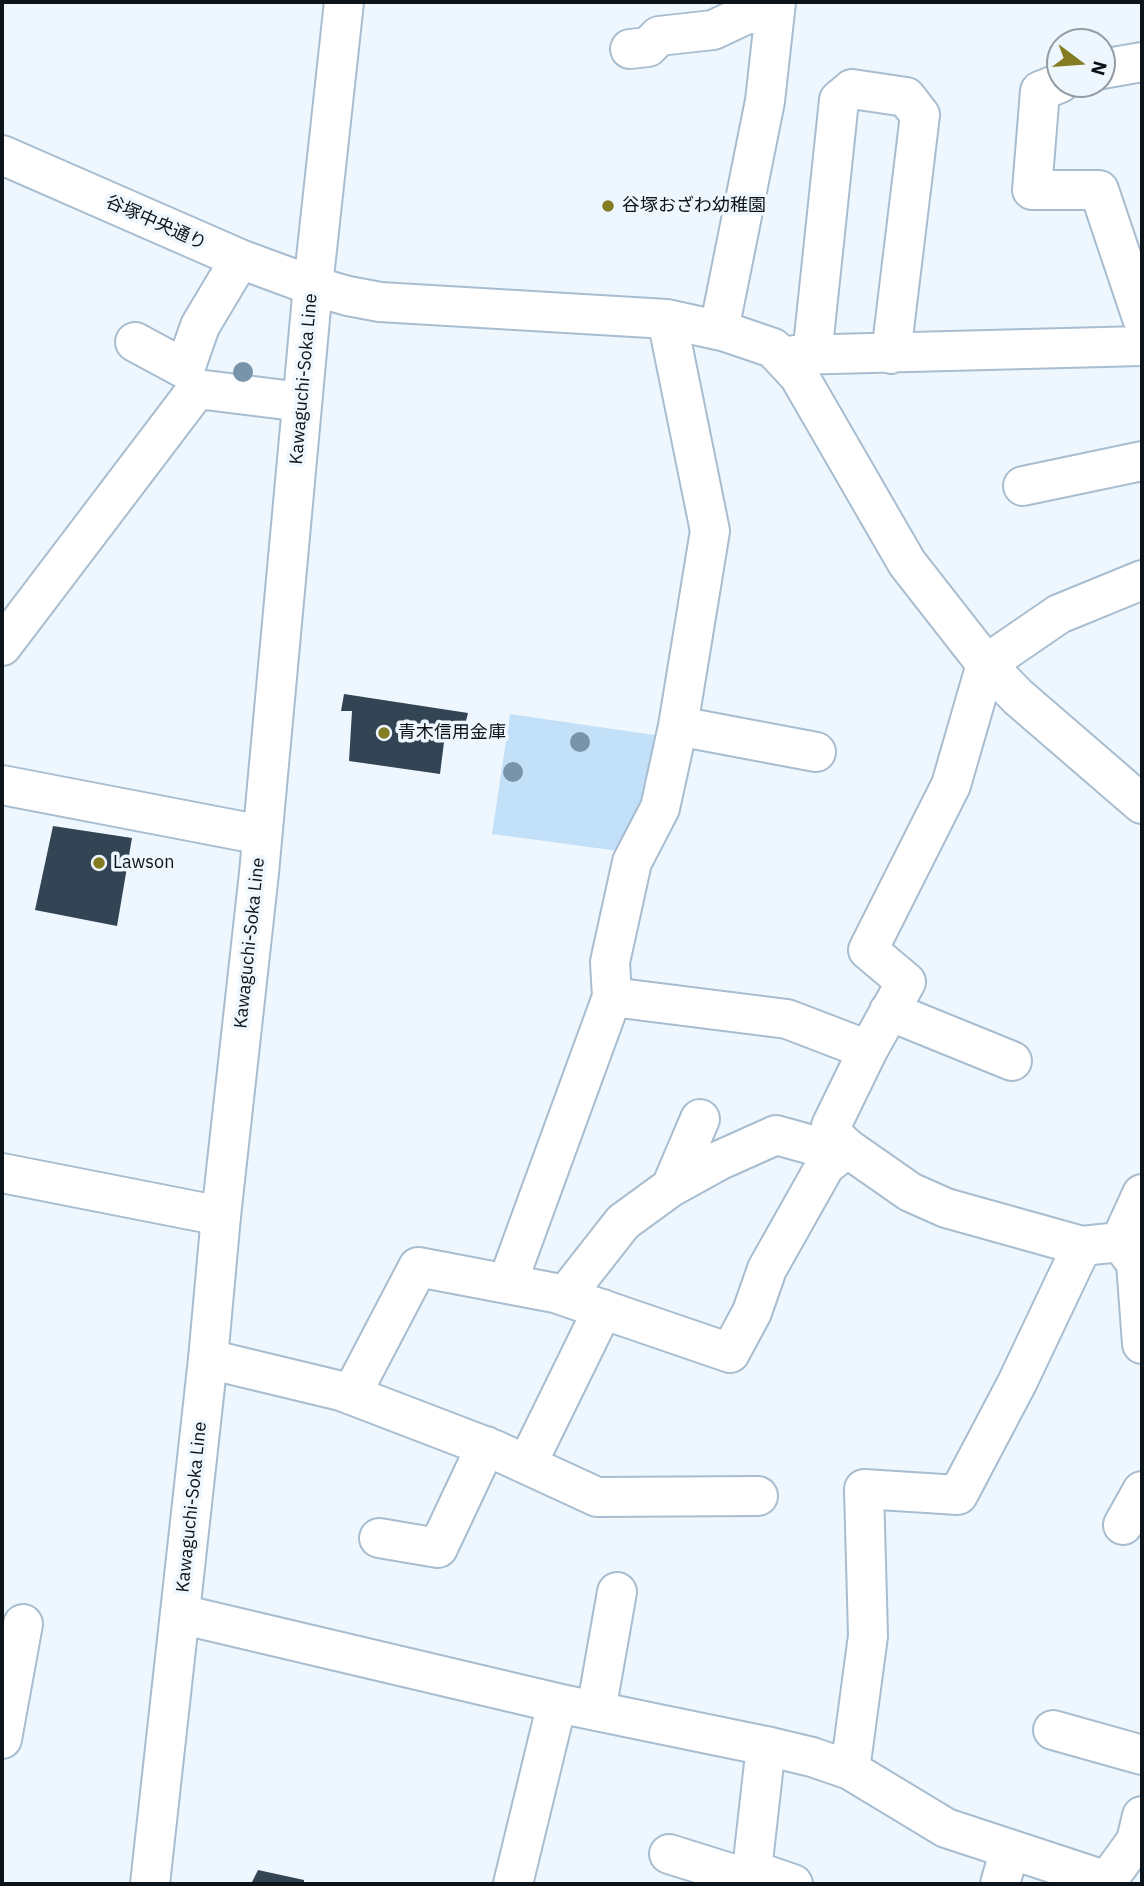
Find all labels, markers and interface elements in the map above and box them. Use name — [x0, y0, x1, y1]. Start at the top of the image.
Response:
north arrow — [1046, 28, 1116, 98]
text: N — [1086, 58, 1113, 78]
street label: 谷塚中央通り — [102, 191, 210, 255]
place label: 谷塚おざわ幼稚園 — [622, 195, 766, 217]
marker: 谷塚おざわ幼稚園 — [600, 198, 616, 214]
street label: Kawaguchi-Soka Line — [286, 293, 322, 465]
place label: 青木信用金庫 — [398, 722, 506, 744]
marker: 青木信用金庫 — [376, 725, 392, 741]
place label: Lawson — [113, 852, 174, 874]
marker: Lawson — [91, 855, 107, 871]
street label: Kawaguchi-Soka Line — [230, 857, 270, 1029]
street label: Kawaguchi-Soka Line — [172, 1421, 212, 1593]

